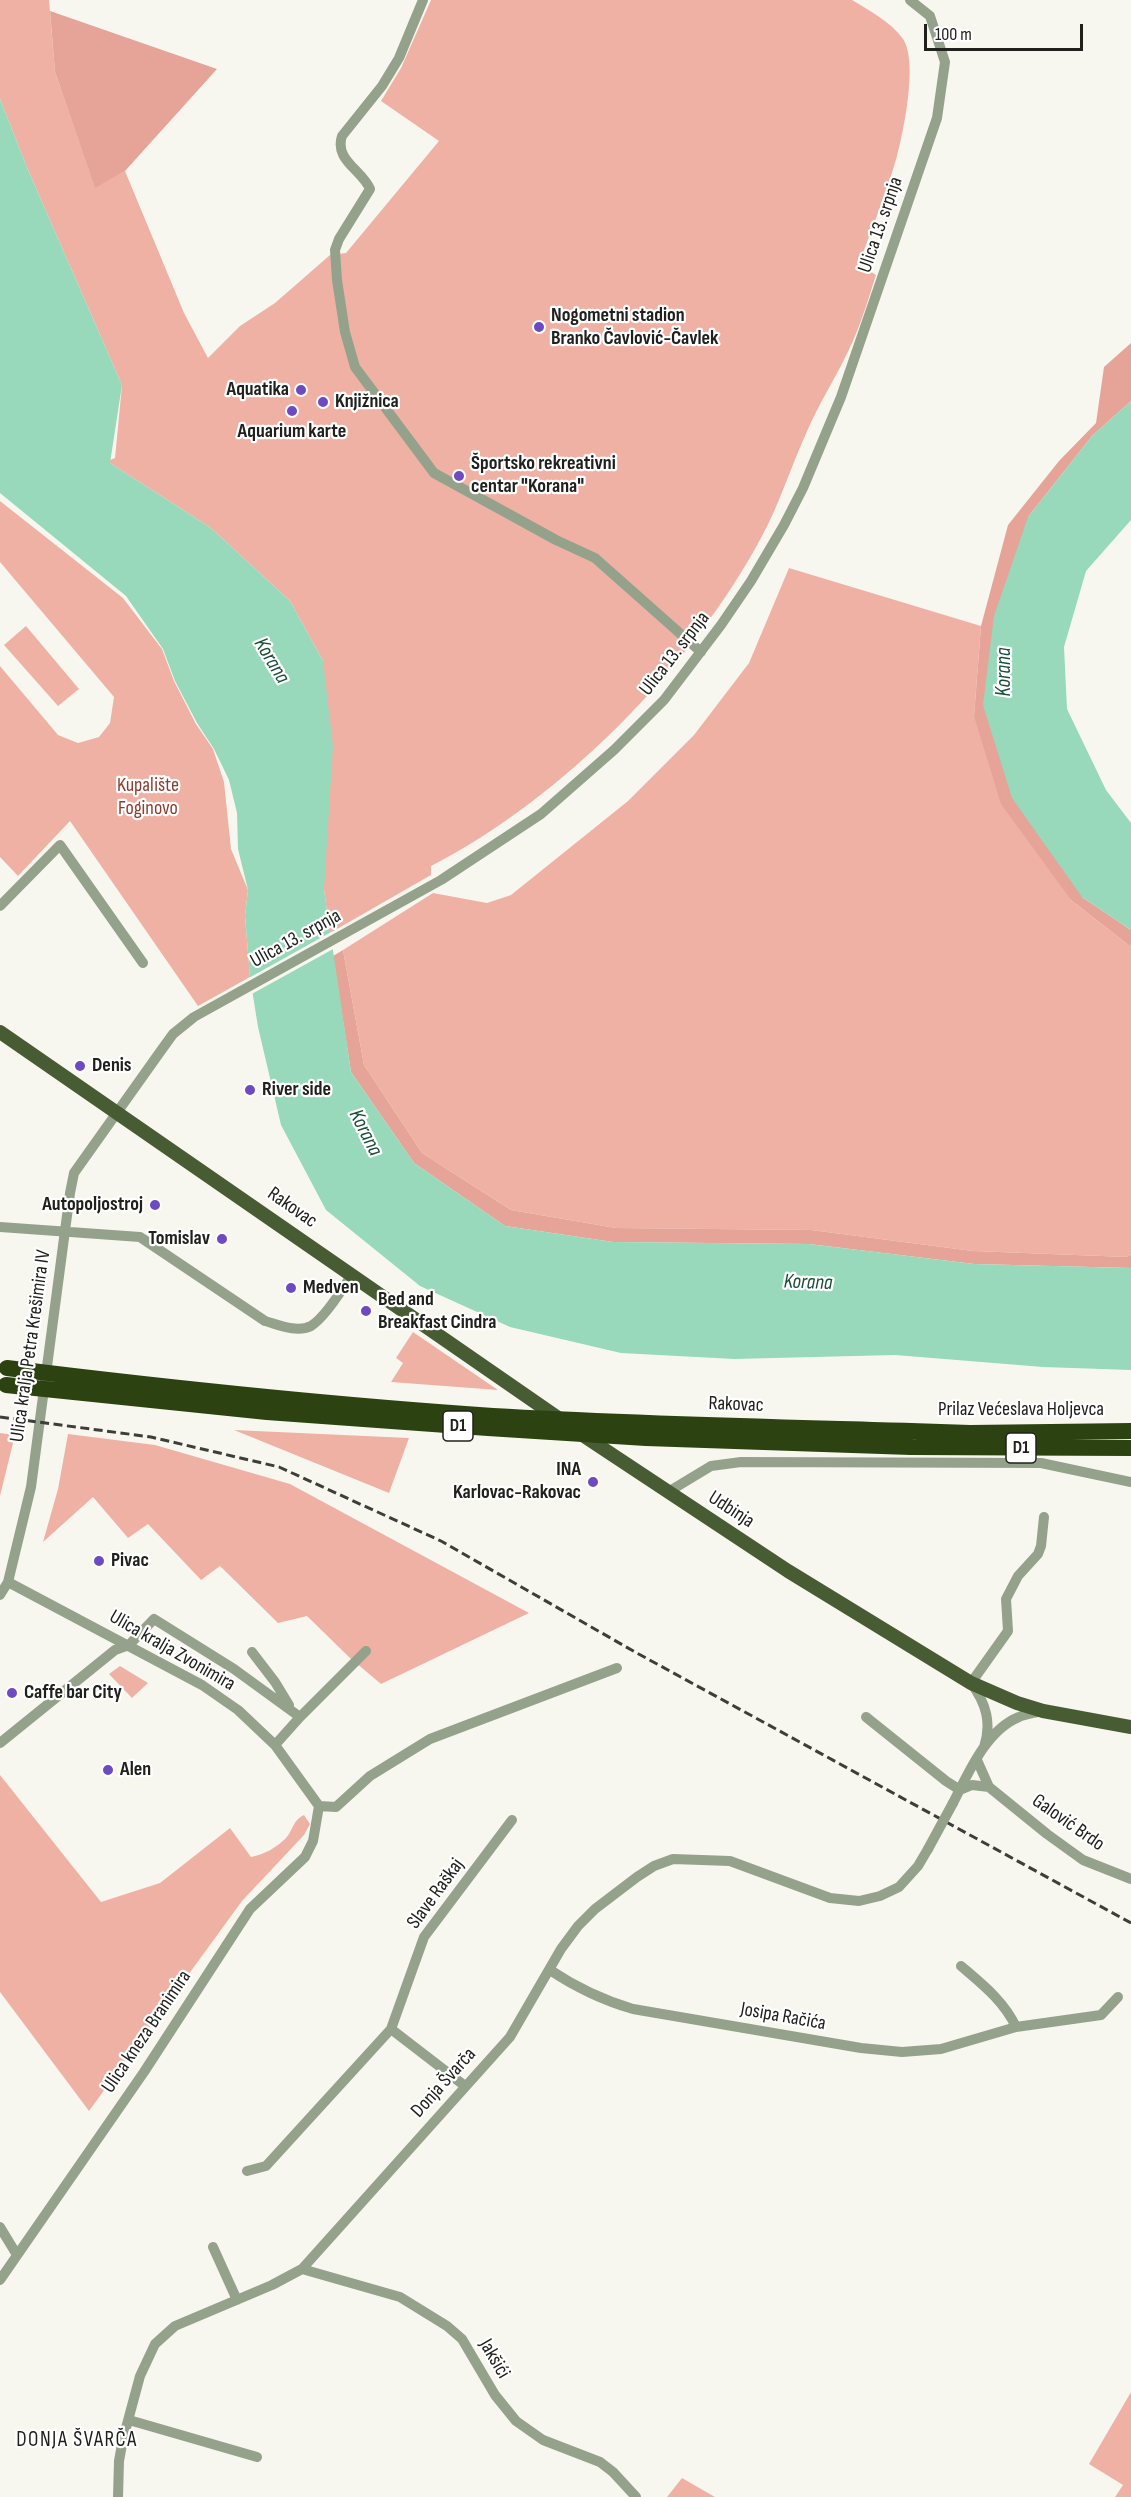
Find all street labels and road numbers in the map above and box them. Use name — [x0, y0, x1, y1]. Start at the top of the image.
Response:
street label: Ulica 13. srpnja — [853, 174, 909, 276]
street label: Ulica 13. srpnja — [635, 607, 715, 701]
street label: Ulica 13. srpnja — [247, 904, 345, 974]
street label: Rakovac — [262, 1182, 322, 1234]
street label: Ulica kralja Petra Krešimira IV — [6, 1248, 56, 1444]
street label: Rakovac — [708, 1392, 764, 1418]
street label: Prilaz Većeslava Holjevca — [938, 1398, 1104, 1422]
road number: D1 — [443, 1411, 473, 1441]
road number: D1 — [1006, 1433, 1036, 1463]
street label: Udbinja — [703, 1486, 759, 1534]
street label: Ulica kralja Zvonimira — [105, 1605, 239, 1697]
street label: Galović Brdo — [1027, 1789, 1109, 1857]
street label: Slave Raškaj — [402, 1854, 470, 1934]
street label: Ulica kneza Branimira — [97, 1966, 197, 2098]
street label: Josipa Račića — [738, 1998, 828, 2036]
street label: Donja Švarča — [406, 2043, 482, 2123]
street label: Jakšići — [473, 2335, 515, 2383]

